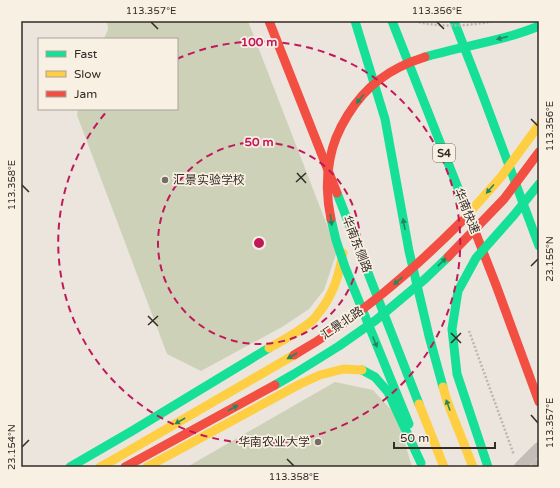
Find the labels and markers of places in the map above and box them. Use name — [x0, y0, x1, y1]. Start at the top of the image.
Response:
place label: 汇景实验学校 — [173, 173, 245, 187]
marker: 汇景实验学校 — [160, 175, 170, 185]
centre of rings — [252, 236, 266, 250]
place label: 华南农业大学 — [238, 435, 310, 449]
marker: 华南农业大学 — [313, 437, 323, 447]

